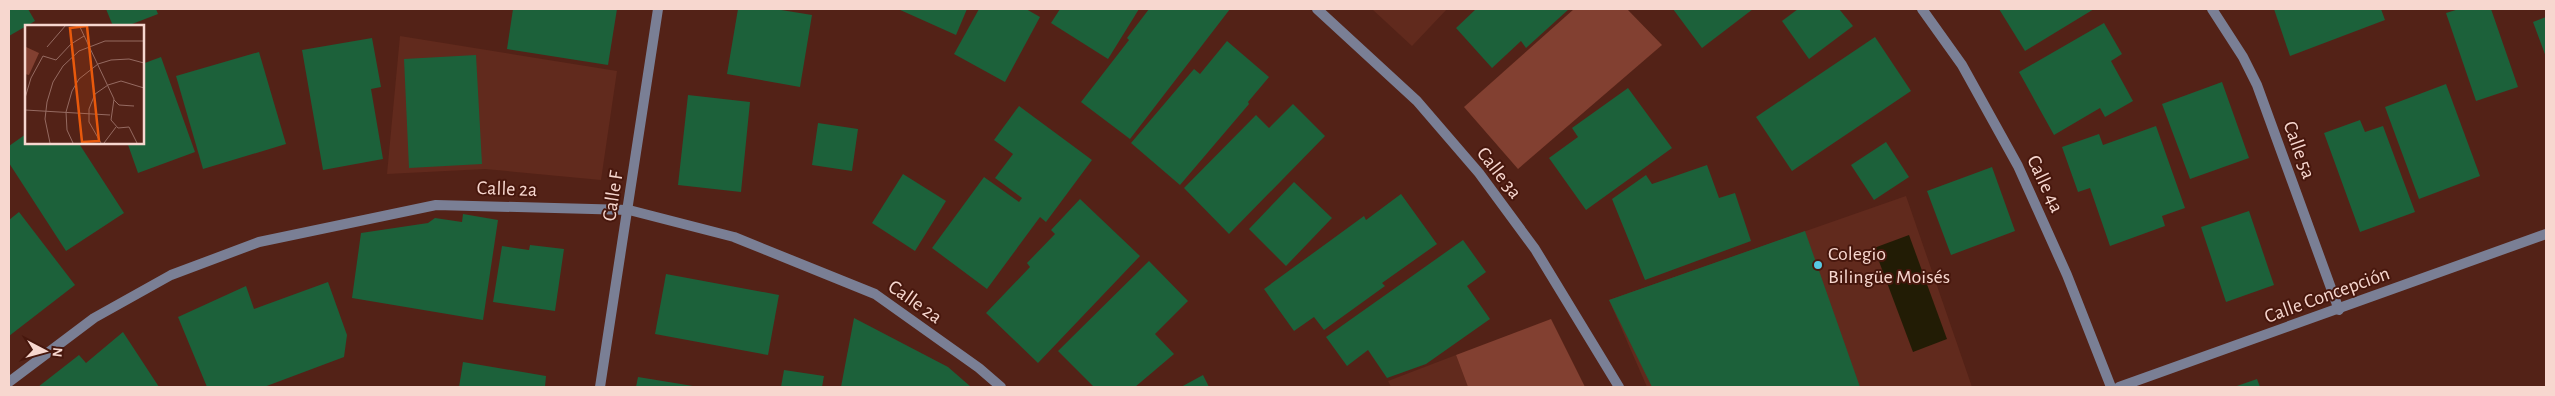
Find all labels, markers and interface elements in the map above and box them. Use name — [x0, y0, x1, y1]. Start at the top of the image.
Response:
inset map — [25, 25, 144, 144]
street label: Calle 5a — [2279, 119, 2319, 181]
street label: Calle 3a — [1473, 143, 1525, 203]
street label: Calle 4a — [2023, 152, 2067, 216]
street label: Calle F — [599, 169, 627, 223]
street label: Calle 2a — [476, 178, 538, 200]
place label: Colegio Bilingüe Moisés — [1828, 244, 1950, 287]
marker: Colegio Bilingüe Moisés — [1812, 259, 1824, 271]
street label: Calle Concepción — [2262, 263, 2392, 327]
street label: Calle 2a — [885, 276, 945, 328]
north arrow — [20, 326, 70, 376]
text: N — [49, 347, 64, 358]

